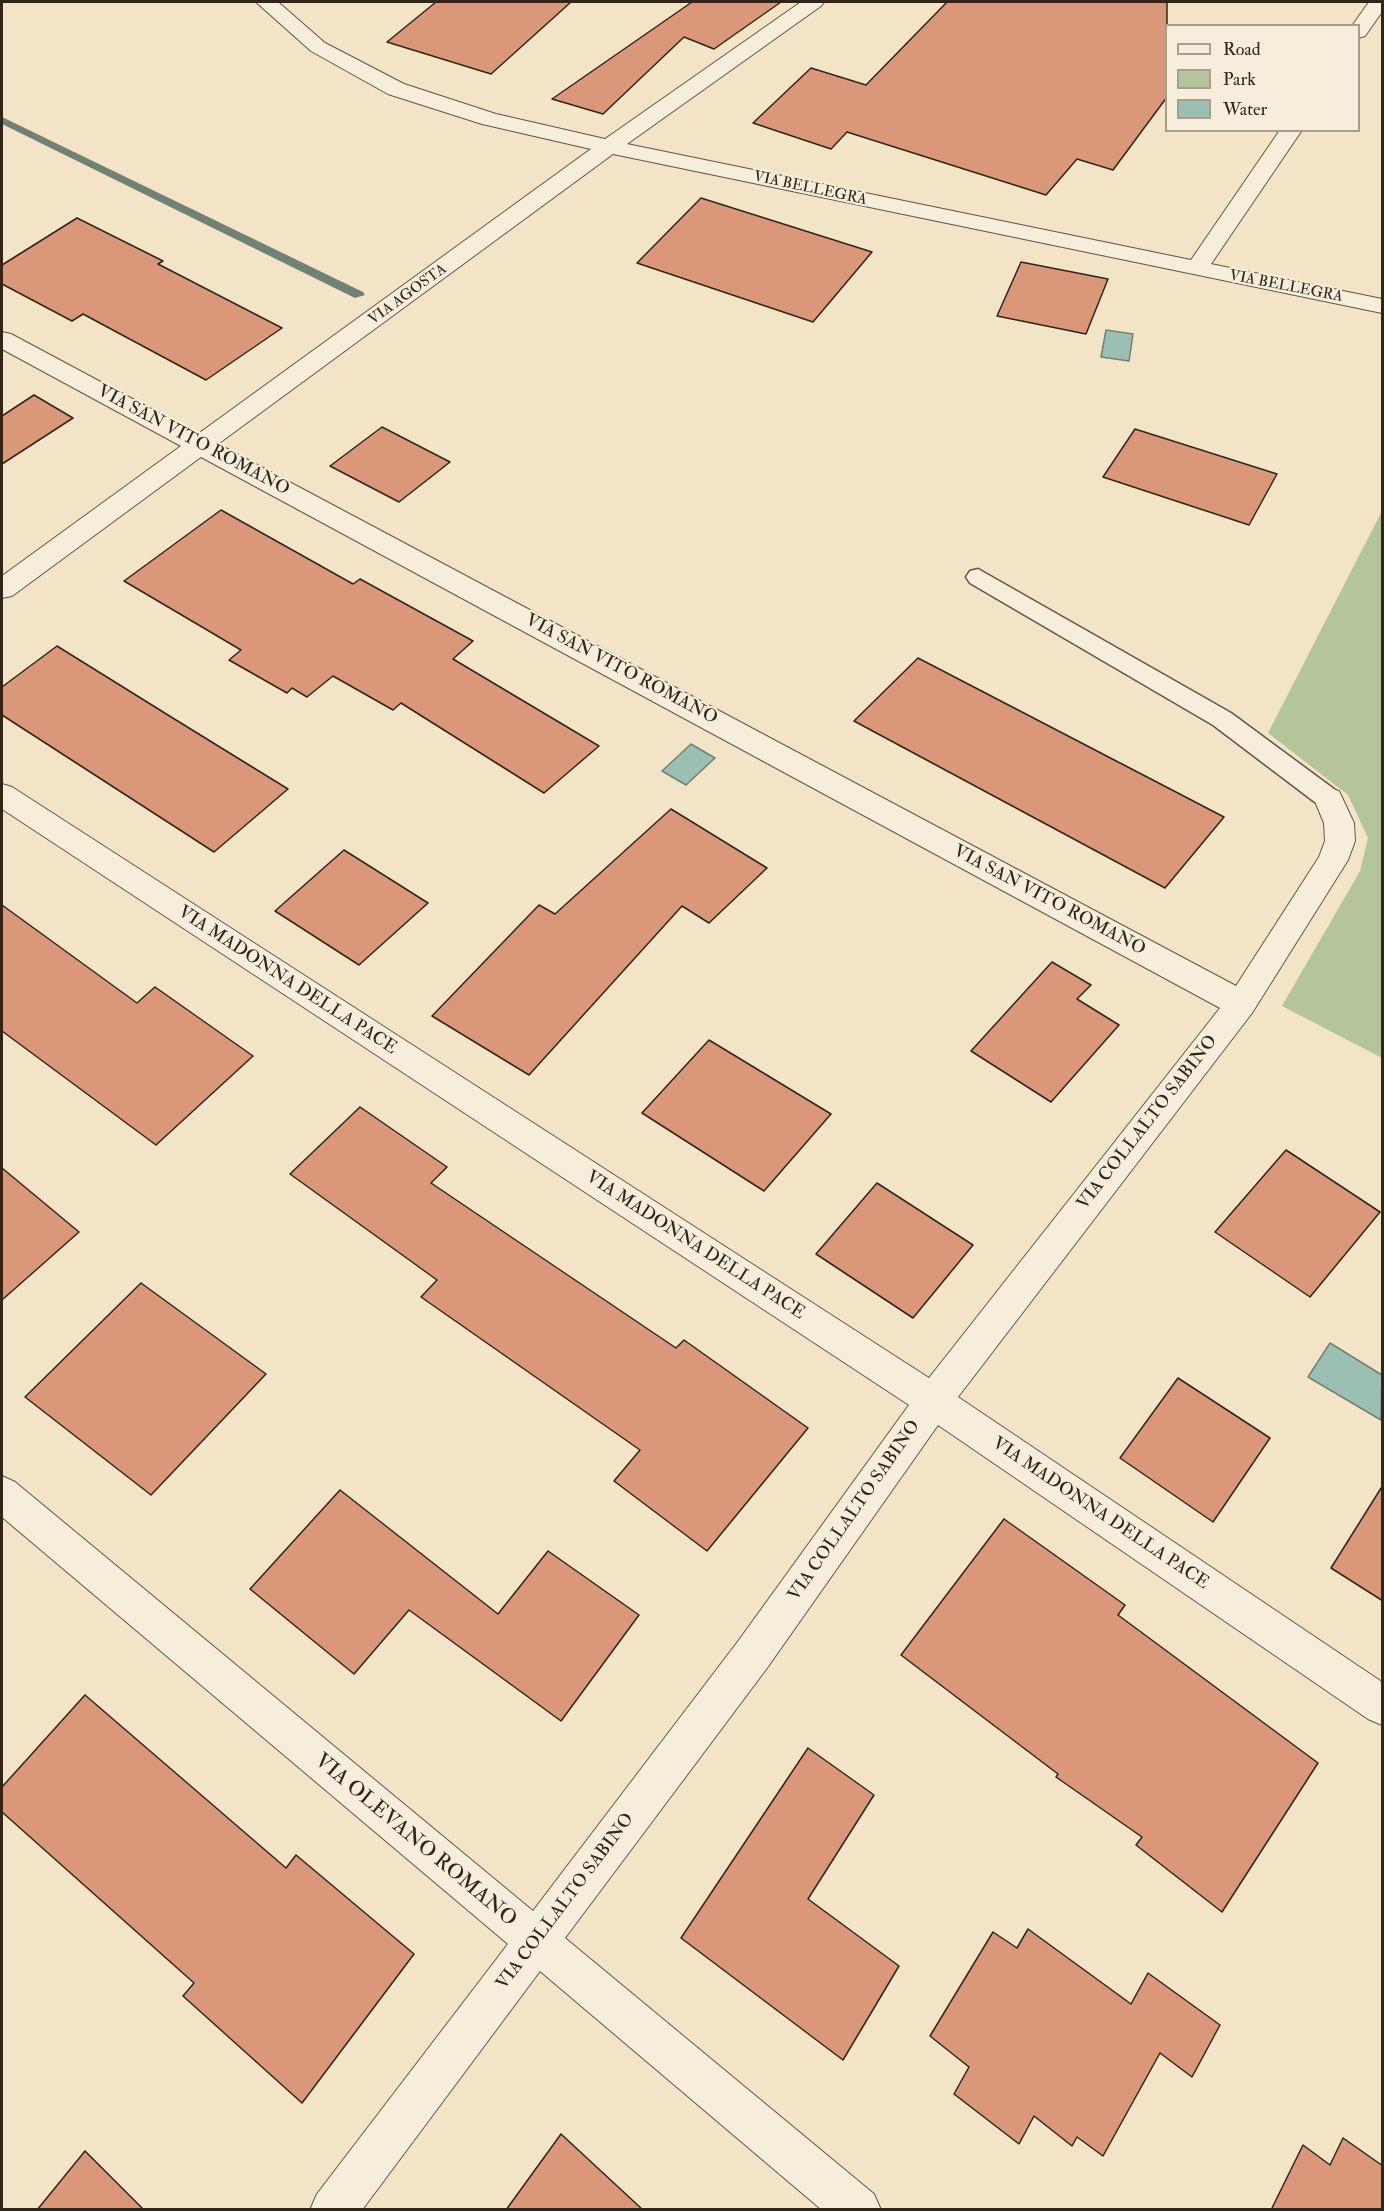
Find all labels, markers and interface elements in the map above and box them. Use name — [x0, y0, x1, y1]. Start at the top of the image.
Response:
legend — [1165, 24, 1360, 132]
text: Road — [1223, 38, 1261, 61]
text: Park — [1223, 68, 1256, 91]
text: Water — [1223, 98, 1267, 121]
street label: VIA BELLEGRA — [752, 168, 868, 210]
street label: VIA AGOSTA — [366, 261, 450, 329]
street label: VIA BELLEGRA — [1228, 267, 1344, 307]
street label: VIA SAN VITO ROMANO — [93, 381, 293, 501]
street label: VIA SAN VITO ROMANO — [521, 610, 721, 730]
street label: VIA SAN VITO ROMANO — [949, 841, 1149, 961]
street label: VIA MADONNA DELLA PACE — [174, 902, 400, 1060]
street label: VIA COLLALTO SABINO — [1073, 1031, 1223, 1215]
street label: VIA MADONNA DELLA PACE — [582, 1167, 808, 1325]
street label: VIA COLLALTO SABINO — [784, 1417, 926, 1605]
street label: VIA MADONNA DELLA PACE — [988, 1433, 1212, 1595]
street label: VIA OLEVANO ROMANO — [309, 1749, 521, 1933]
street label: VIA COLLALTO SABINO — [493, 1809, 639, 1995]

